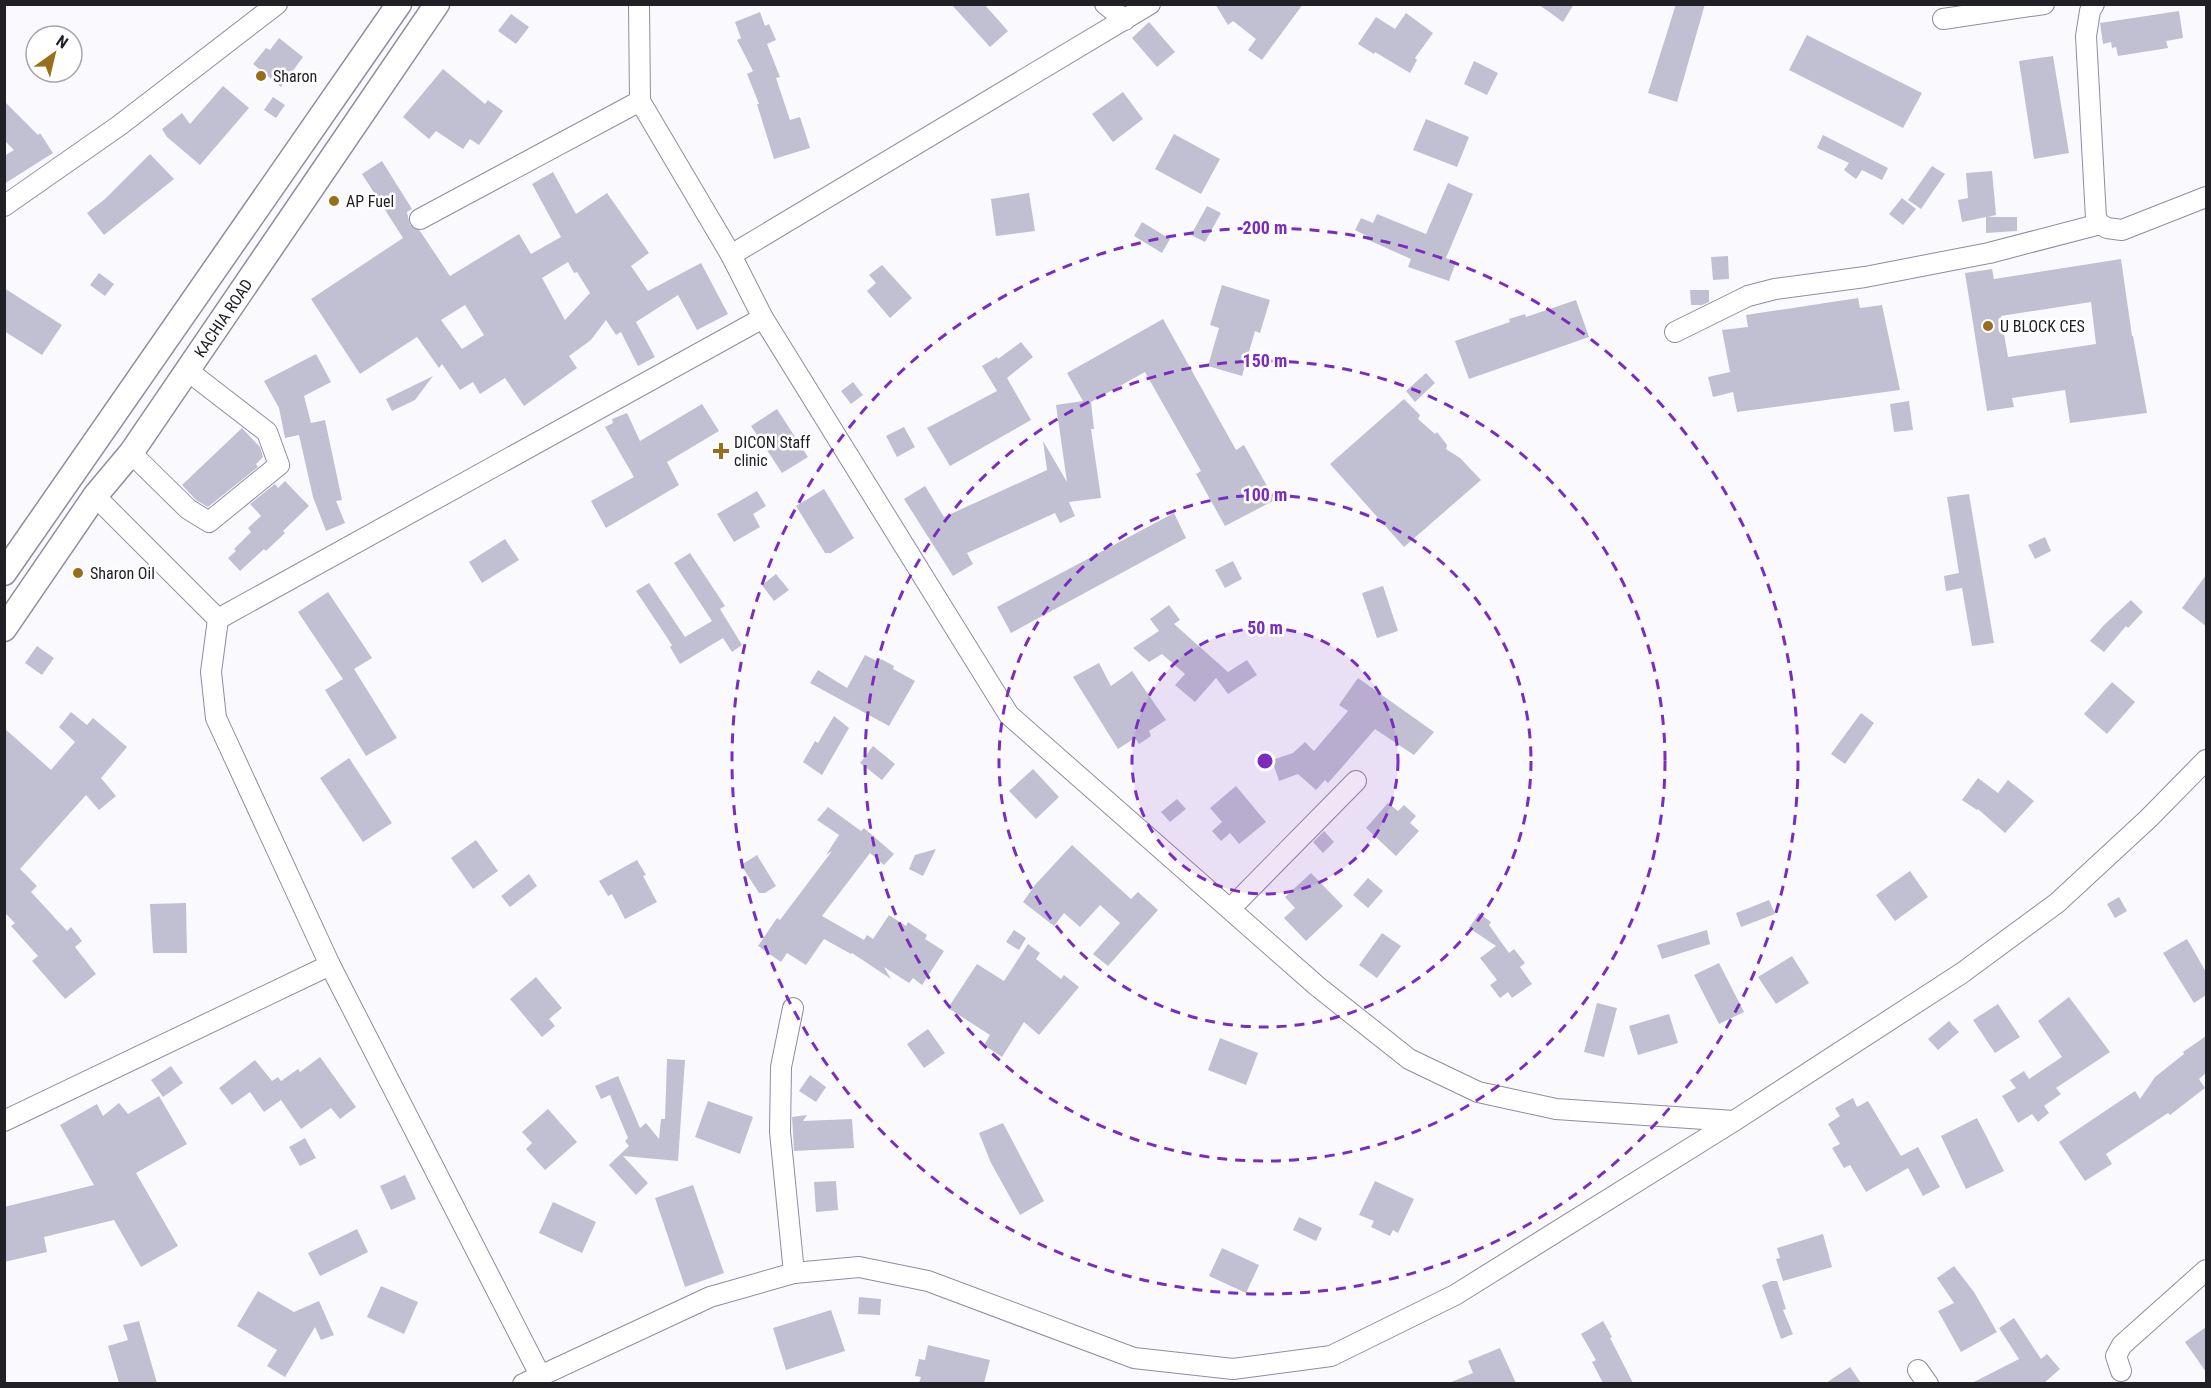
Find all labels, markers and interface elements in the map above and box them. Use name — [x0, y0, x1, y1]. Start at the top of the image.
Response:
north arrow — [24, 24, 84, 84]
text: N — [53, 31, 71, 53]
place label: Sharon — [273, 67, 317, 86]
marker: Sharon — [254, 69, 268, 83]
place label: AP Fuel — [346, 192, 394, 211]
marker: AP Fuel — [327, 194, 341, 208]
text: 200 m — [1243, 217, 1287, 238]
street label: KACHIA ROAD — [190, 276, 257, 361]
place label: U BLOCK CES — [2000, 317, 2085, 336]
marker: U BLOCK CES — [1981, 319, 1995, 333]
text: 150 m — [1243, 350, 1287, 371]
place label: DICON Staff clinic — [734, 433, 810, 470]
marker: DICON Staff clinic — [712, 442, 730, 460]
text: 100 m — [1243, 484, 1287, 505]
place label: Sharon Oil — [90, 564, 155, 583]
marker: Sharon Oil — [71, 566, 85, 580]
text: 50 m — [1247, 617, 1283, 638]
centre of rings — [1255, 751, 1275, 771]

